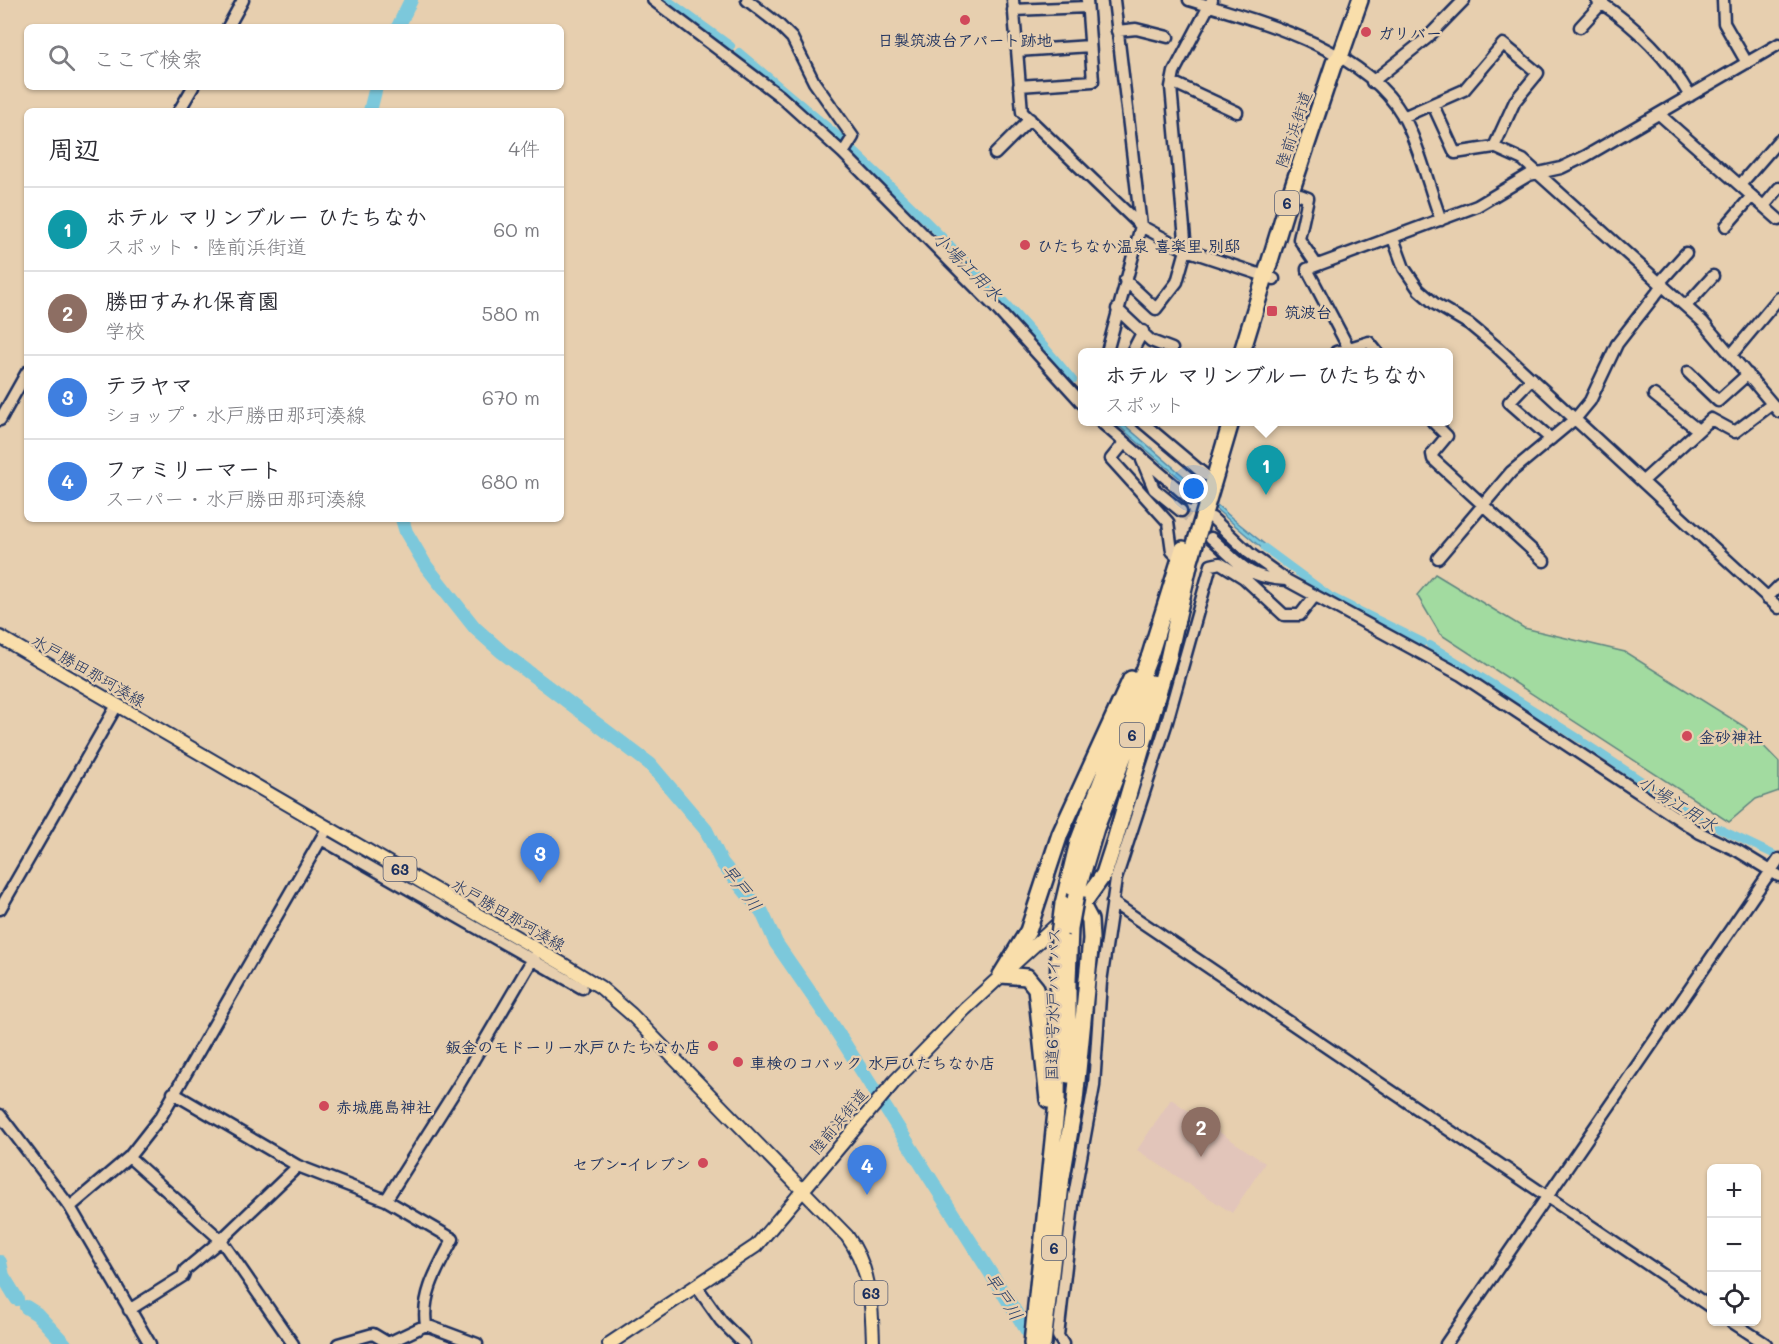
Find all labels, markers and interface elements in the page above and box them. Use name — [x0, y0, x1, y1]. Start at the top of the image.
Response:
marker: 日製筑波台アパート跡地 — [958, 13, 972, 27]
place label: ガリバー — [1378, 22, 1442, 43]
search box — [24, 24, 564, 90]
marker: ガリバー — [1359, 25, 1373, 39]
place label: 日製筑波台アパート跡地 — [877, 29, 1053, 50]
icon: search — [45, 41, 78, 74]
text: ここで検索 — [93, 44, 203, 73]
street label: 陸前浜街道 — [1270, 88, 1316, 170]
text: 周辺 — [48, 132, 100, 166]
text: 4件 — [508, 135, 540, 161]
road number: 6 — [1275, 191, 1299, 215]
text: ホテル マリンブルー ひたちなか — [105, 202, 427, 231]
text: 1 — [63, 216, 72, 242]
text: 60 m — [493, 216, 540, 242]
water label: 小場江用水 — [928, 226, 1008, 306]
text: スポット · 陸前浜街道 — [105, 233, 307, 259]
place label: ひたちなか温泉 喜楽里 別邸 — [1037, 235, 1240, 256]
marker: ひたちなか温泉 喜楽里 別邸 — [1018, 238, 1032, 252]
text: 勝田すみれ保育園 — [105, 286, 279, 315]
text: 2 — [62, 300, 73, 326]
text: 580 m — [482, 300, 540, 326]
place label: 筑波台 — [1284, 301, 1332, 322]
marker: 筑波台 — [1265, 304, 1279, 318]
text: 学校 — [105, 317, 145, 343]
popup — [1078, 348, 1453, 426]
text: ホテル マリンブルー ひたちなか — [1105, 360, 1426, 389]
text: テラヤマ — [105, 370, 193, 399]
text: 3 — [62, 384, 74, 410]
text: 670 m — [482, 384, 540, 410]
text: スポット — [1105, 391, 1185, 417]
text: ショップ · 水戸勝田那珂湊線 — [105, 401, 366, 427]
pin: 1 — [1246, 446, 1286, 495]
text: ファミリーマート — [105, 454, 282, 483]
text: 4 — [61, 468, 74, 494]
text: 680 m — [481, 468, 540, 494]
your location — [1179, 474, 1208, 503]
text: スーパー · 水戸勝田那珂湊線 — [105, 485, 366, 511]
street label: 水戸勝田那珂湊線 — [28, 629, 150, 711]
road number: 6 — [1120, 723, 1144, 747]
place label: 金砂神社 — [1699, 726, 1763, 747]
marker: 金砂神社 — [1680, 729, 1694, 743]
water label: 小場江用水 — [1633, 769, 1723, 837]
pin: 3 — [520, 834, 560, 883]
road number: 63 — [384, 857, 416, 881]
water label: 早戸川 — [716, 858, 768, 916]
street label: 水戸勝田那珂湊線 — [448, 873, 570, 955]
street label: 国道6号水戸バイパス — [1040, 927, 1064, 1081]
place label: 鈑金のモドーリー水戸ひたちなか店 — [445, 1036, 701, 1057]
marker: 鈑金のモドーリー水戸ひたちなか店 — [706, 1039, 720, 1053]
place label: 車検のコバック 水戸ひたちなか店 — [750, 1052, 995, 1073]
marker: 車検のコバック 水戸ひたちなか店 — [731, 1055, 745, 1069]
street label: 陸前浜街道 — [804, 1084, 872, 1158]
place label: 赤城鹿島神社 — [336, 1096, 432, 1117]
marker: 赤城鹿島神社 — [317, 1099, 331, 1113]
pin: 2 — [1182, 1108, 1220, 1157]
pin: 4 — [848, 1146, 886, 1195]
place label: セブン-イレブン — [572, 1153, 691, 1174]
marker: セブン-イレブン — [696, 1156, 710, 1170]
map controls — [1707, 1164, 1761, 1326]
button: + — [1707, 1164, 1761, 1218]
button: − — [1707, 1218, 1761, 1272]
road number: 6 — [1042, 1236, 1066, 1260]
water label: 早戸川 — [979, 1267, 1029, 1325]
button: locate — [1707, 1272, 1761, 1326]
road number: 63 — [854, 1281, 888, 1305]

